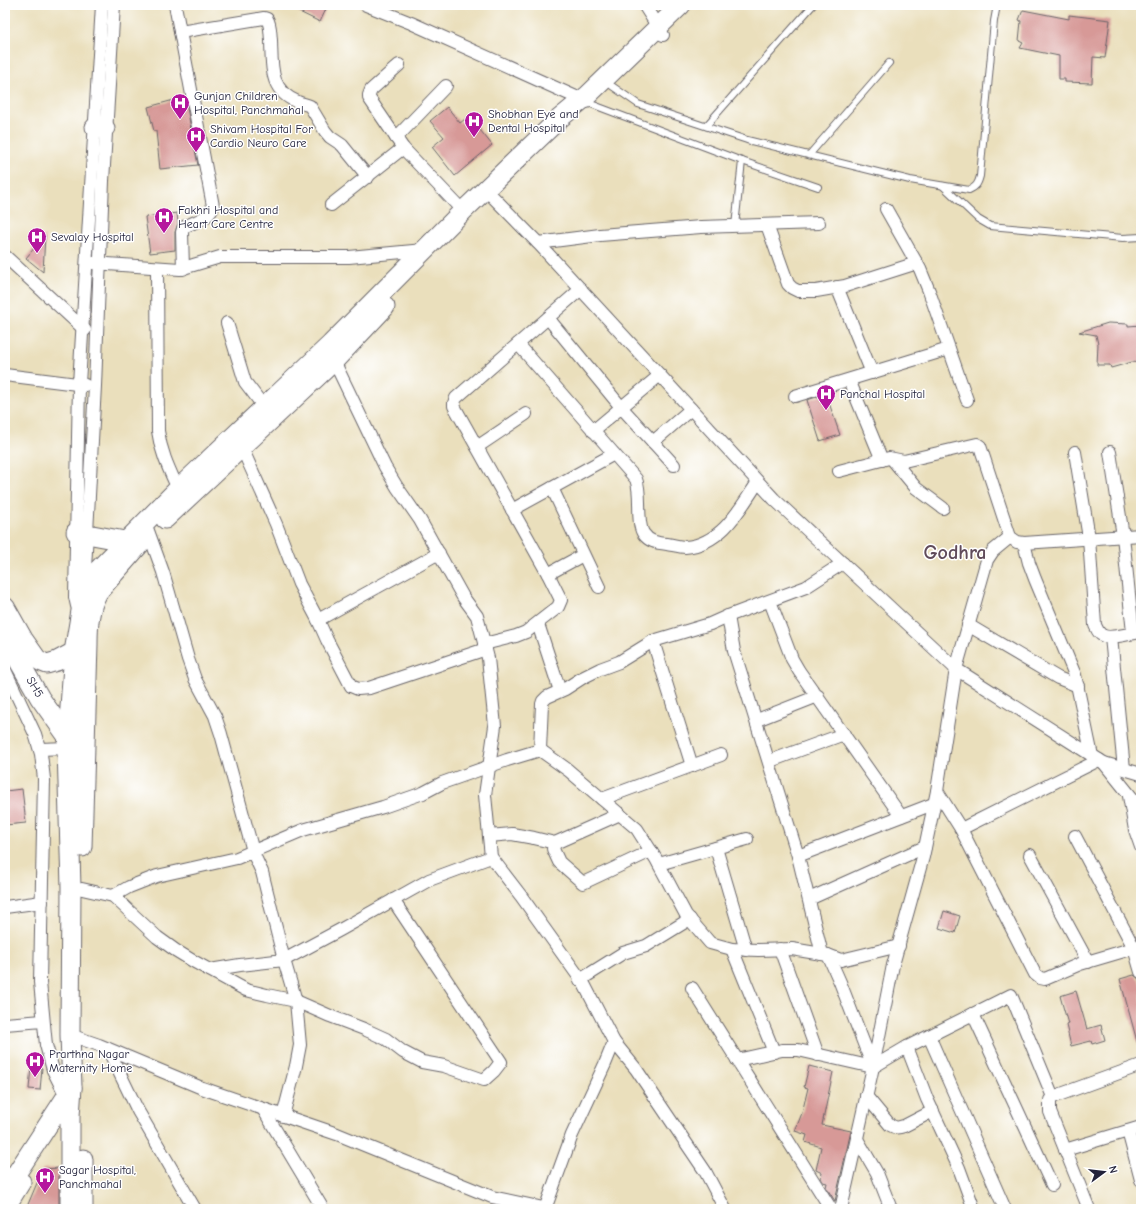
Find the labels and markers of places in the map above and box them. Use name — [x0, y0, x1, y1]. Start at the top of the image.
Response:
place label: Gunjan Children Hospital, Panchmahal — [194, 89, 304, 117]
hospital icon: Gunjan Children Hospital, Panchmahal — [169, 92, 191, 120]
place label: Shobhan Eye and Dental Hospital — [488, 107, 579, 135]
hospital icon: Shobhan Eye and Dental Hospital — [463, 110, 485, 138]
place label: Shivam Hospital For Cardio Neuro Care — [210, 122, 313, 150]
hospital icon: Shivam Hospital For Cardio Neuro Care — [185, 125, 207, 153]
place label: Fakhri Hospital and Heart Care Centre — [178, 203, 278, 231]
hospital icon: Fakhri Hospital and Heart Care Centre — [153, 206, 175, 234]
hospital icon: Sevalay Hospital — [26, 226, 48, 254]
place label: Sevalay Hospital — [51, 230, 134, 244]
hospital icon: Panchal Hospital — [815, 383, 837, 411]
place label: Panchal Hospital — [840, 387, 925, 401]
place label: Prarthna Nagar Maternity Home — [49, 1047, 132, 1075]
hospital icon: Prarthna Nagar Maternity Home — [24, 1050, 46, 1078]
place label: Sagar Hospital, Panchmahal — [59, 1163, 136, 1191]
hospital icon: Sagar Hospital, Panchmahal — [34, 1166, 56, 1194]

